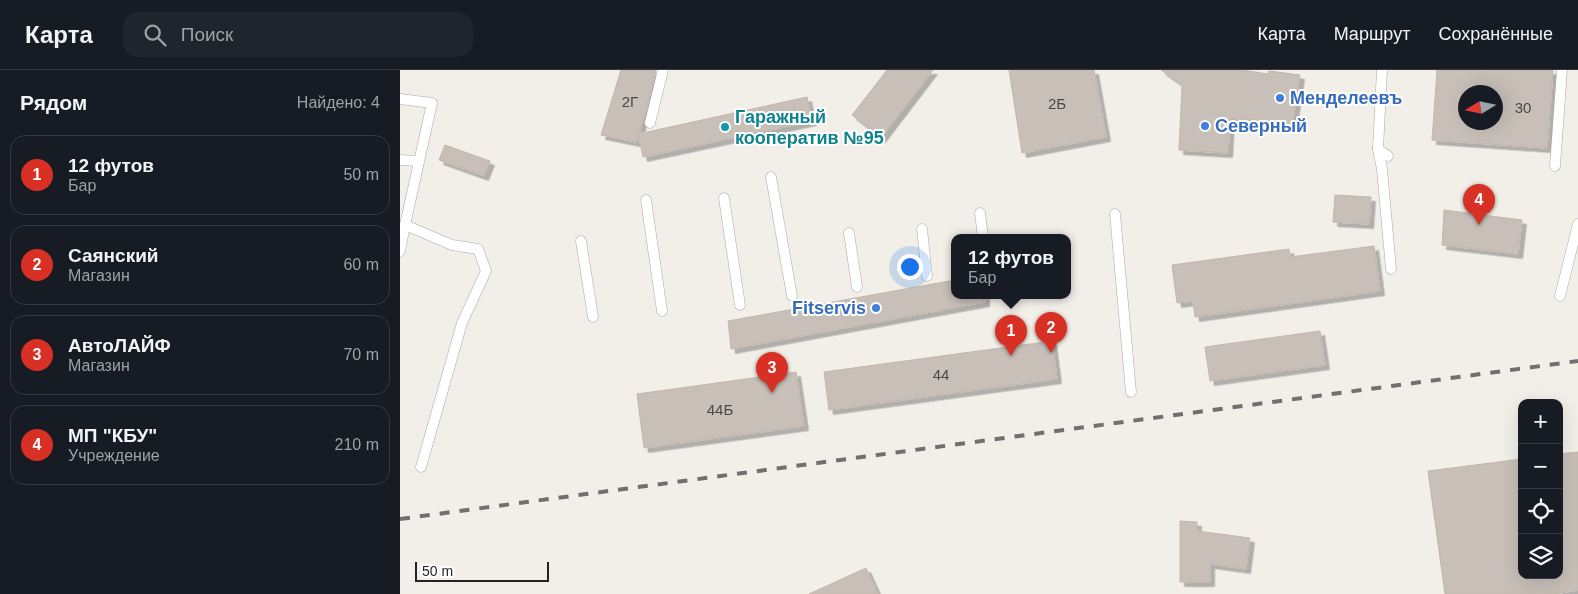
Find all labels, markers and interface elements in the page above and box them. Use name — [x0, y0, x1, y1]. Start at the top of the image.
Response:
search box — [123, 12, 473, 57]
text: Карта — [25, 21, 93, 48]
icon: search — [141, 21, 169, 49]
text: Поиск — [181, 24, 233, 45]
text: Карта — [1258, 24, 1306, 44]
text: Маршрут — [1334, 24, 1410, 44]
text: Сохранённые — [1438, 24, 1553, 44]
north arrow — [1458, 85, 1503, 130]
place label: Менделеевъ — [1290, 88, 1402, 108]
text: Рядом — [20, 91, 87, 114]
marker: Менделеевъ — [1274, 92, 1286, 104]
house number: 2Г — [622, 93, 638, 110]
text: Найдено: 4 — [297, 94, 380, 111]
house number: 2Б — [1048, 95, 1066, 112]
house number: 30 — [1515, 99, 1531, 116]
place label: Гаражный кооператив №95 — [735, 107, 884, 148]
place label: Северный — [1215, 116, 1307, 136]
marker: Северный — [1199, 120, 1211, 132]
marker: Гаражный кооператив №95 — [719, 121, 731, 133]
text: 12 футов — [68, 155, 154, 176]
text: 1 — [33, 166, 41, 183]
text: 50 m — [343, 166, 379, 183]
text: Бар — [68, 177, 96, 194]
pin: 4 — [1463, 184, 1495, 225]
popup — [951, 234, 1071, 299]
text: Саянский — [68, 245, 159, 266]
text: 12 футов — [968, 247, 1054, 268]
your location — [897, 254, 923, 280]
text: 2 — [33, 256, 41, 273]
text: 60 m — [343, 256, 379, 273]
text: Магазин — [68, 267, 130, 284]
text: Бар — [968, 269, 996, 286]
place label: Fitservis — [792, 298, 866, 318]
marker: Fitservis — [870, 302, 882, 314]
pin: 2 — [1035, 312, 1067, 353]
pin: 1 — [995, 315, 1027, 356]
text: АвтоЛАЙФ — [68, 335, 171, 356]
text: 3 — [33, 346, 41, 363]
text: 70 m — [343, 346, 379, 363]
pin: 3 — [756, 352, 788, 393]
text: Магазин — [68, 357, 130, 374]
house number: 44 — [933, 366, 949, 383]
map controls — [1518, 399, 1563, 579]
button: + — [1518, 399, 1563, 444]
house number: 44Б — [707, 401, 733, 418]
text: МП "КБУ" — [68, 425, 157, 446]
text: 4 — [33, 436, 41, 453]
text: 210 m — [335, 436, 379, 453]
button: − — [1518, 444, 1563, 489]
text: Учреждение — [68, 447, 160, 464]
button: locate — [1518, 489, 1563, 534]
button: layers — [1518, 534, 1563, 579]
scale bar — [415, 559, 549, 582]
text: 50 m — [422, 563, 453, 579]

